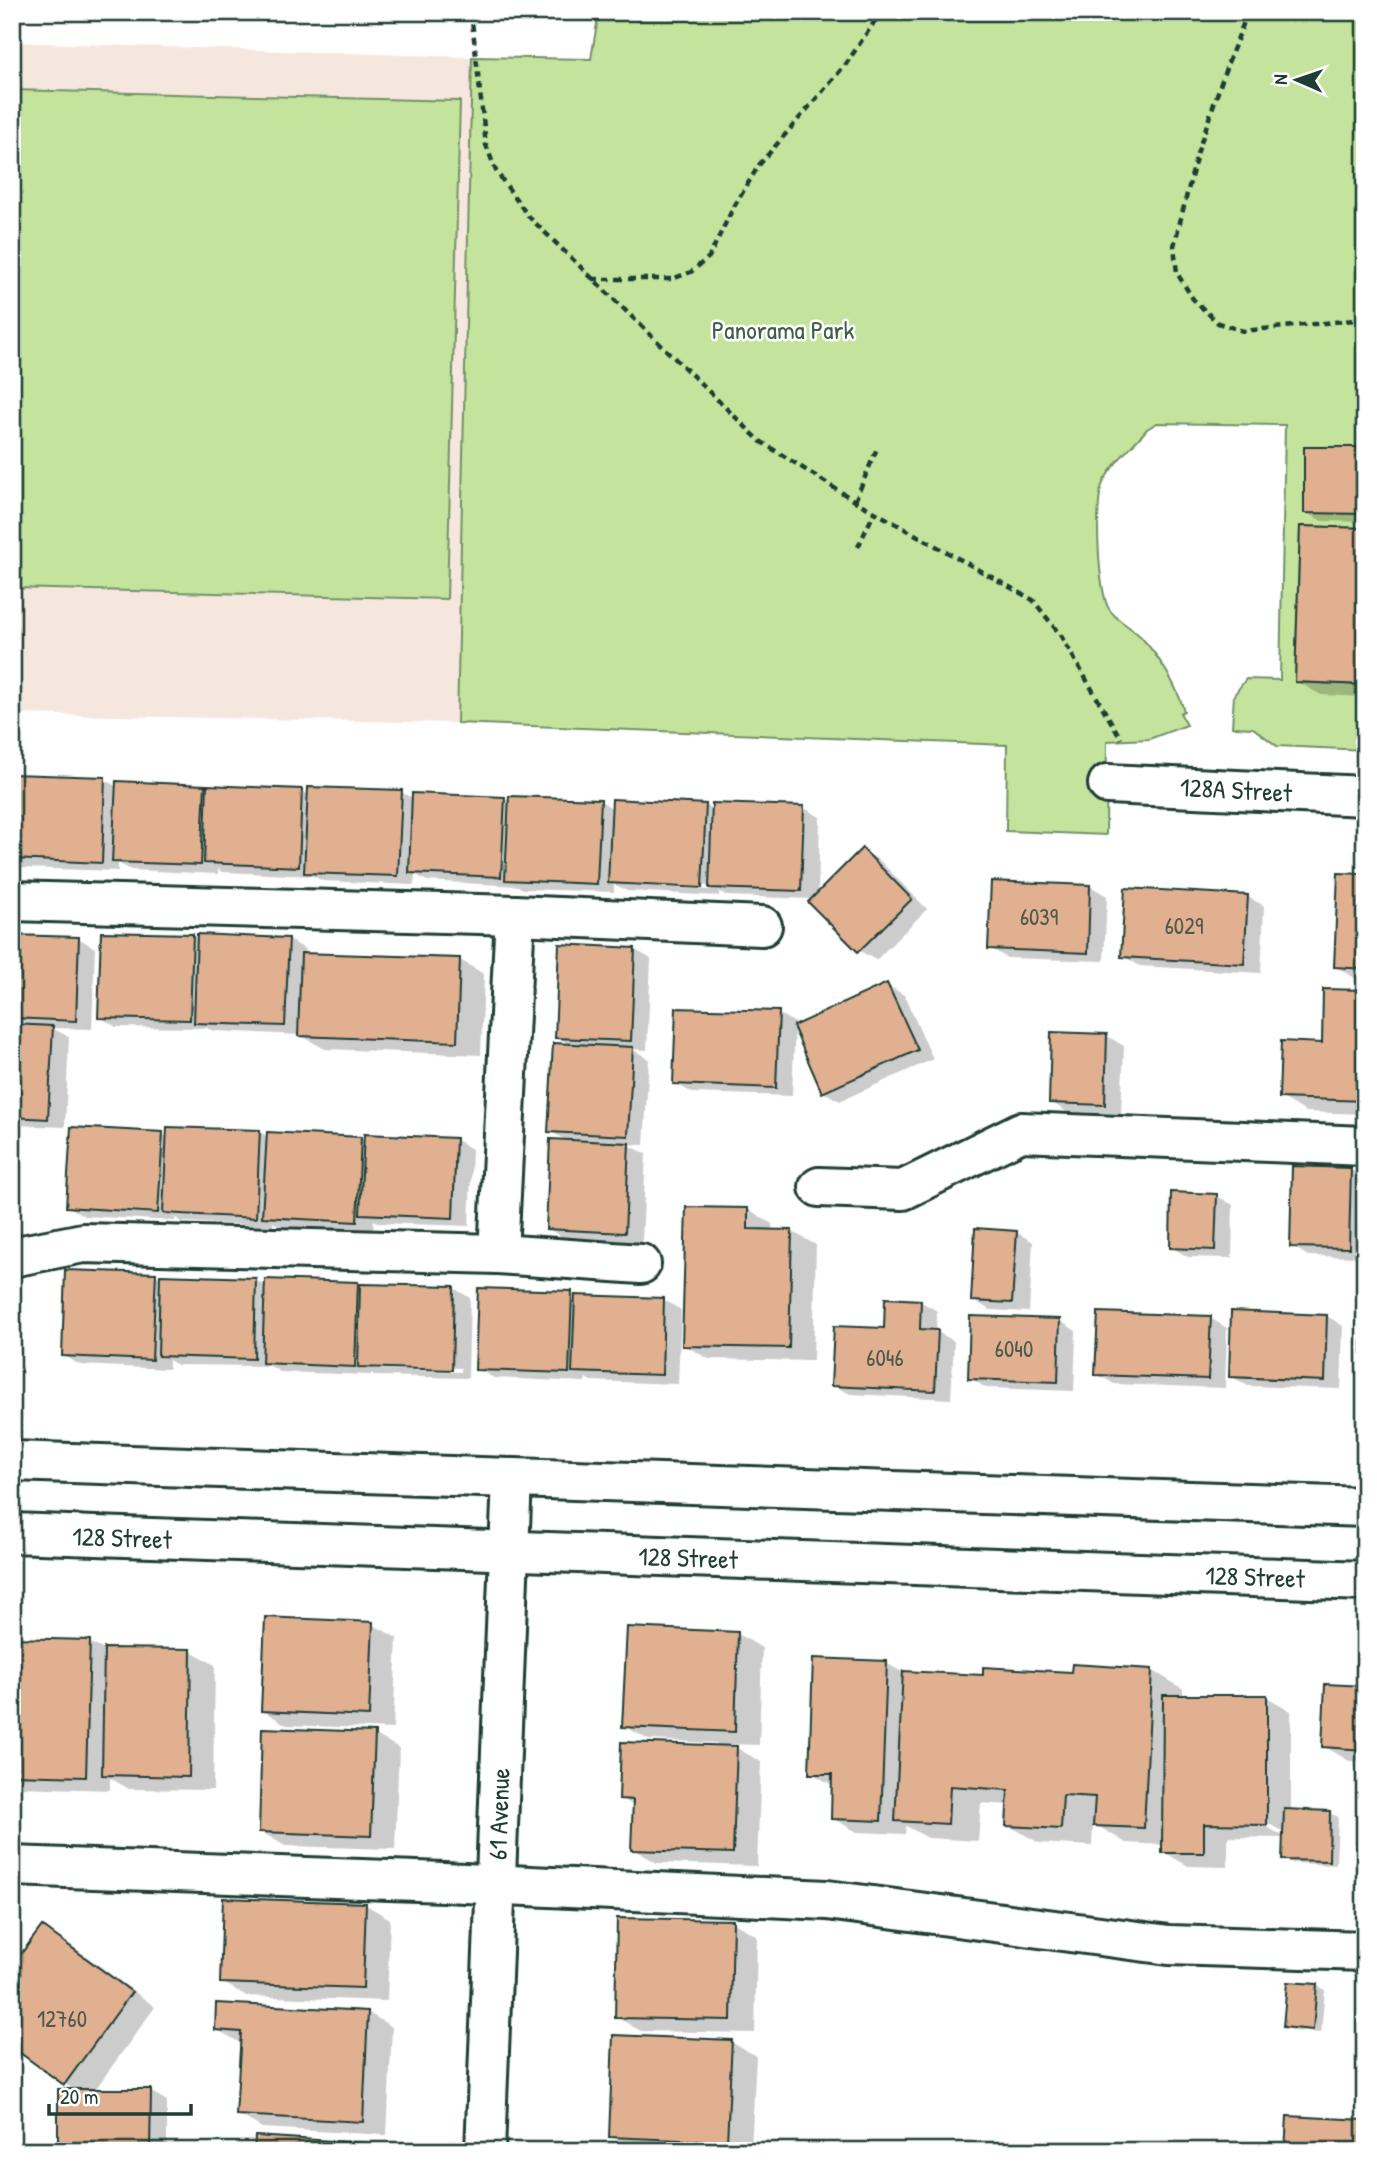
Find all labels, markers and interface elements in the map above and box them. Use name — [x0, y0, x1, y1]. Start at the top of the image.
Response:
north arrow — [1262, 46, 1332, 116]
text: N — [1267, 74, 1293, 85]
park label: Panorama Park — [712, 312, 854, 347]
street label: 128A Street — [1179, 769, 1294, 810]
house number: 6039 — [1020, 901, 1058, 932]
house number: 6029 — [1165, 910, 1203, 941]
house number: 6040 — [995, 1333, 1033, 1364]
house number: 6046 — [866, 1342, 904, 1373]
street label: 128 Street — [72, 1518, 173, 1557]
street label: 128 Street — [638, 1538, 739, 1577]
street label: 128 Street — [1205, 1557, 1306, 1596]
street label: 61 Avenue — [479, 1768, 518, 1860]
house number: 12760 — [37, 2003, 87, 2034]
scale bar — [49, 2072, 191, 2116]
text: 20 m — [60, 2082, 98, 2111]

